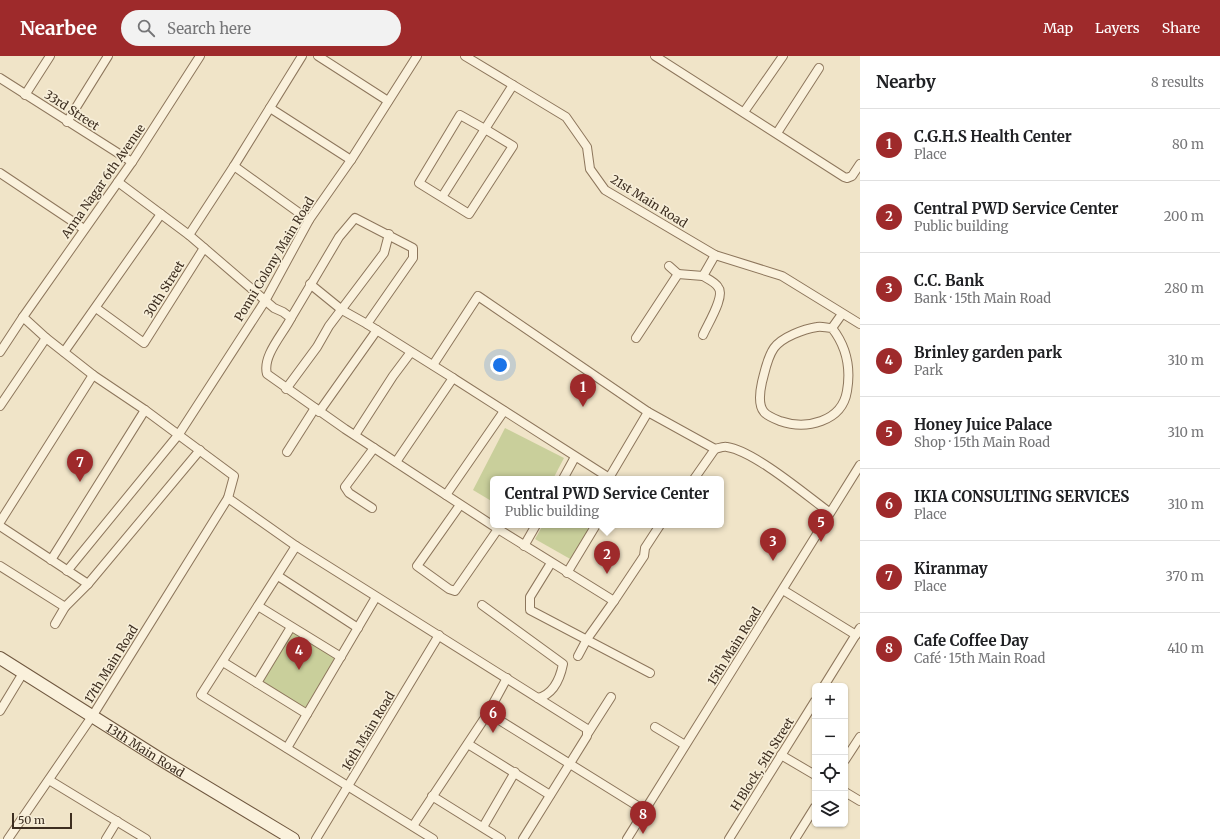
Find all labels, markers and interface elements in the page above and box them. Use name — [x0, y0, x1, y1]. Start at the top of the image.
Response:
search box — [121, 10, 401, 46]
text: Nearbee — [20, 16, 97, 40]
icon: search — [135, 17, 157, 39]
text: Search here — [167, 19, 251, 38]
text: Map — [1043, 19, 1073, 37]
text: Layers — [1095, 19, 1140, 37]
text: Share — [1162, 19, 1200, 37]
text: Nearby — [876, 71, 936, 93]
text: 8 results — [1151, 74, 1204, 91]
street label: 33rd Street — [42, 87, 103, 133]
street label: Anna Nagar 6th Avenue — [57, 121, 148, 242]
text: C.G.H.S Health Center — [914, 127, 1072, 146]
text: 1 — [886, 136, 892, 153]
text: 80 m — [1172, 136, 1204, 153]
text: Place — [914, 146, 947, 163]
street label: 21st Main Road — [608, 171, 690, 231]
street label: Ponni Colony Main Road — [231, 194, 317, 324]
text: Central PWD Service Center — [914, 199, 1118, 218]
text: 2 — [885, 208, 893, 225]
text: 200 m — [1164, 208, 1204, 225]
text: Public building — [914, 218, 1008, 235]
street label: 30th Street — [141, 258, 188, 320]
text: C.C. Bank — [914, 271, 984, 290]
text: 3 — [885, 280, 893, 297]
text: 280 m — [1164, 280, 1204, 297]
text: Bank · 15th Main Road — [914, 290, 1051, 307]
text: Brinley garden park — [914, 343, 1062, 362]
text: 4 — [885, 352, 893, 369]
text: 310 m — [1167, 352, 1204, 369]
your location — [490, 355, 510, 375]
text: Park — [914, 362, 943, 379]
pin: 1 — [570, 374, 596, 407]
text: Honey Juice Palace — [914, 415, 1052, 434]
text: 5 — [885, 424, 893, 441]
text: 310 m — [1167, 424, 1204, 441]
text: Shop · 15th Main Road — [914, 434, 1050, 451]
pin: 7 — [67, 449, 93, 482]
popup — [490, 476, 724, 528]
text: Central PWD Service Center — [505, 484, 709, 503]
text: IKIA CONSULTING SERVICES — [914, 487, 1129, 506]
text: 6 — [885, 496, 893, 513]
text: 310 m — [1167, 496, 1204, 513]
text: Public building — [505, 503, 599, 520]
text: Place — [914, 506, 947, 523]
pin: 5 — [808, 509, 834, 542]
pin: 3 — [760, 528, 786, 561]
pin: 2 — [594, 541, 620, 574]
text: Kiranmay — [914, 559, 988, 578]
text: 7 — [885, 568, 893, 585]
text: 370 m — [1166, 568, 1204, 585]
text: Place — [914, 578, 947, 595]
street label: 15th Main Road — [704, 604, 764, 688]
street label: 17th Main Road — [81, 622, 141, 706]
text: Cafe Coffee Day — [914, 631, 1028, 650]
pin: 4 — [286, 637, 312, 670]
text: 8 — [885, 640, 893, 657]
text: 410 m — [1167, 640, 1204, 657]
text: Café · 15th Main Road — [914, 650, 1045, 667]
map controls — [812, 683, 848, 827]
button: + — [812, 683, 848, 719]
street label: 16th Main Road — [338, 689, 398, 773]
pin: 6 — [480, 700, 506, 733]
street label: H Block, 5th Street — [727, 714, 797, 813]
button: − — [812, 719, 848, 755]
street label: 13th Main Road — [104, 720, 187, 780]
button: locate — [812, 755, 848, 791]
button: layers — [812, 791, 848, 827]
pin: 8 — [630, 801, 656, 834]
scale bar — [12, 811, 72, 830]
text: 50 m — [18, 813, 45, 827]

